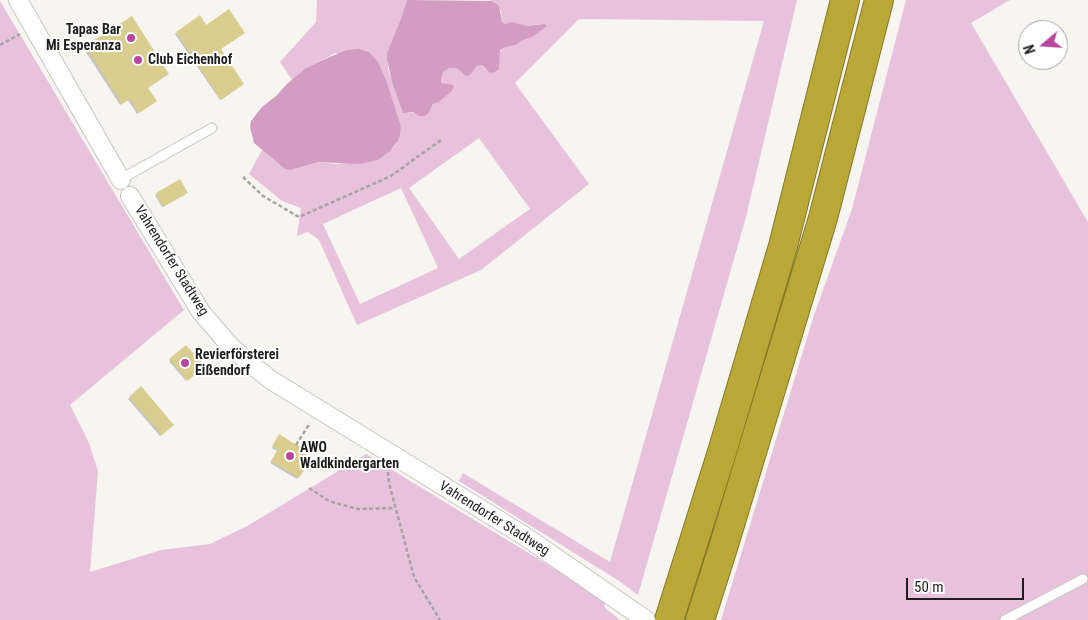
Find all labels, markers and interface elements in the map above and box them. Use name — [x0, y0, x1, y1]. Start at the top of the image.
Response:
north arrow — [1018, 20, 1068, 70]
place label: Tapas Bar Mi Esperanza — [46, 22, 121, 54]
marker: Tapas Bar Mi Esperanza — [125, 32, 137, 44]
text: N — [1021, 43, 1039, 56]
place label: Club Eichenhof — [148, 52, 232, 68]
marker: Club Eichenhof — [132, 54, 144, 66]
street label: Vahrendorfer Stadtweg — [130, 203, 212, 319]
place label: Revierförsterei Eißendorf — [195, 347, 279, 380]
marker: Revierförsterei Eißendorf — [179, 357, 191, 369]
place label: AWO Waldkindergarten — [300, 440, 399, 472]
marker: AWO Waldkindergarten — [284, 450, 296, 462]
street label: Vahrendorfer Stadtweg — [436, 478, 552, 560]
scale bar — [908, 568, 1026, 600]
text: 50 m — [914, 578, 944, 596]

